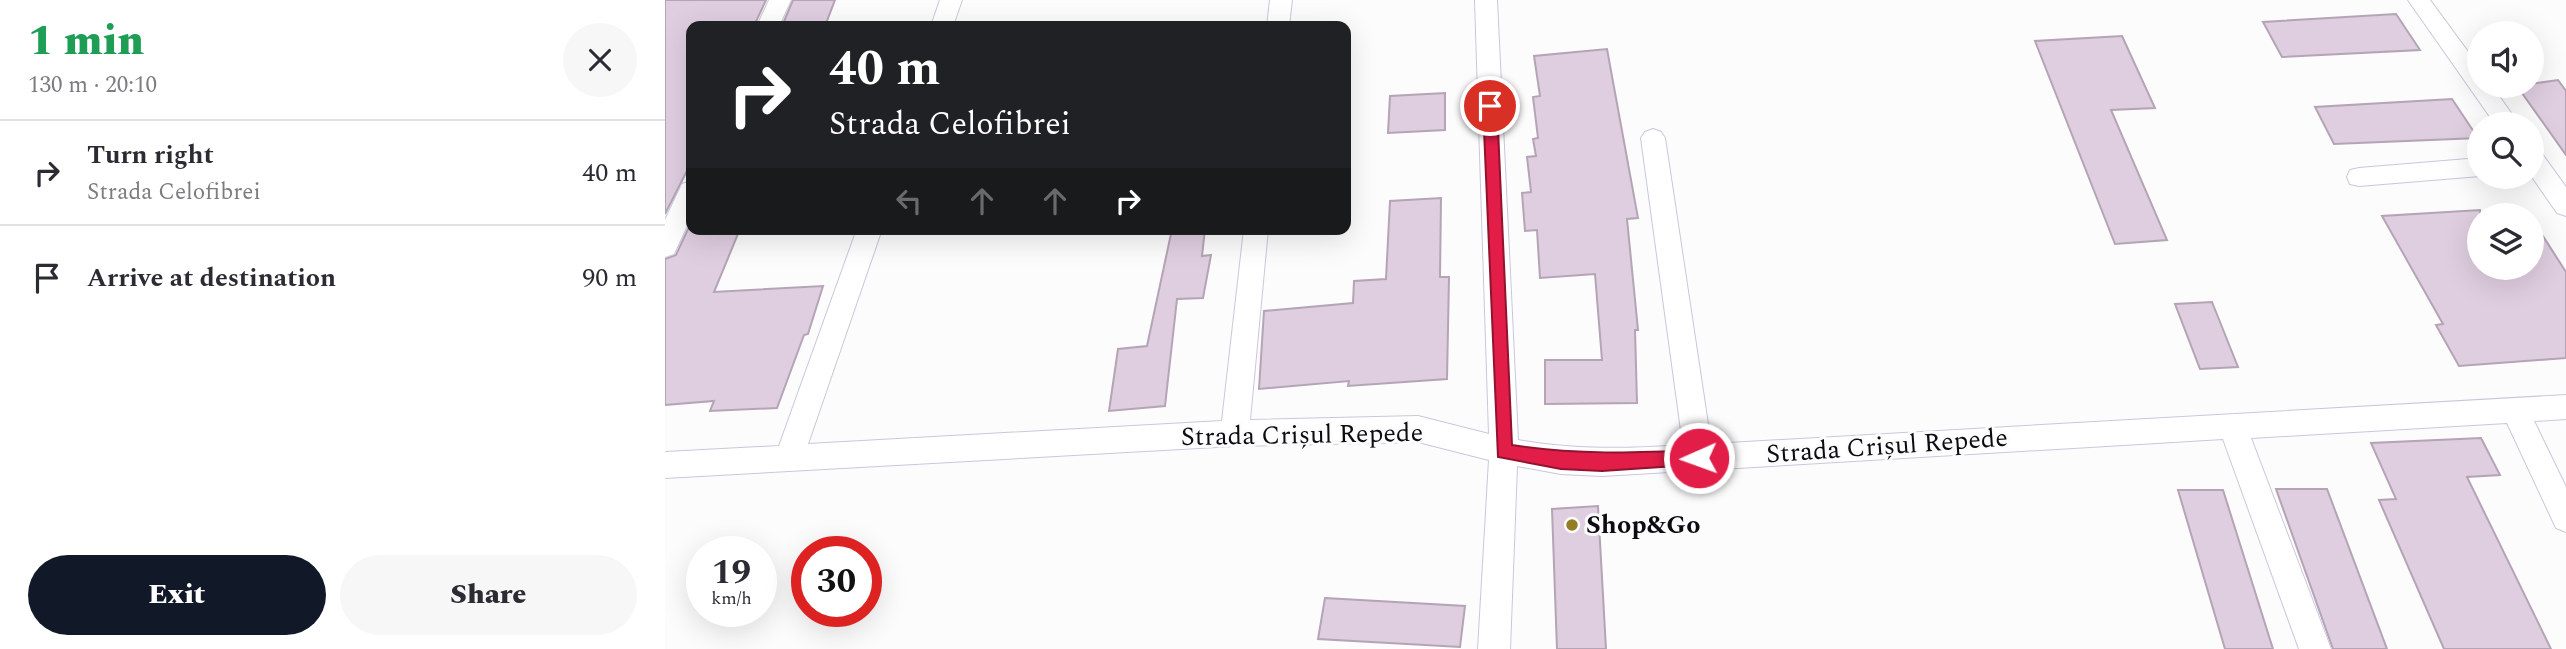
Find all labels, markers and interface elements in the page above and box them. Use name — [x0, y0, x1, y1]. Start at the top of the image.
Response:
text: 1 min — [28, 10, 144, 73]
map controls — [2467, 21, 2544, 280]
button: sound — [2467, 21, 2544, 98]
button: close — [563, 23, 637, 97]
text: 40 m — [829, 32, 940, 107]
icon: right — [714, 49, 805, 140]
text: 130 m · 20:10 — [28, 68, 157, 103]
pin — [1460, 76, 1520, 136]
icon: arrive — [1471, 87, 1509, 125]
text: Strada Celofibrei — [829, 100, 1071, 149]
button: search — [2467, 112, 2544, 189]
text: Turn right — [87, 135, 214, 175]
text: 40 m — [582, 153, 637, 193]
icon: right — [28, 154, 66, 192]
text: Strada Celofibrei — [87, 175, 261, 210]
icon: left — [890, 182, 928, 220]
icon: ahead — [963, 182, 1001, 220]
icon: ahead — [1036, 182, 1074, 220]
icon: right — [1109, 182, 1147, 220]
button: layers — [2467, 203, 2544, 280]
text: Arrive at destination — [87, 258, 336, 298]
text: 90 m — [582, 258, 637, 298]
icon: arrive — [28, 259, 66, 297]
street label: Strada Crișul Repede — [1181, 413, 1423, 457]
street label: Strada Crișul Repede — [1765, 418, 2009, 474]
position arrow — [1662, 421, 1736, 495]
place label: Shop&Go — [1586, 505, 1701, 545]
marker: Shop&Go — [1564, 517, 1580, 533]
speed limit sign: 30 — [791, 536, 882, 627]
text: 19 — [712, 546, 751, 599]
button: Exit — [28, 555, 326, 635]
button: Share — [340, 555, 637, 635]
text: km/h — [711, 585, 752, 612]

